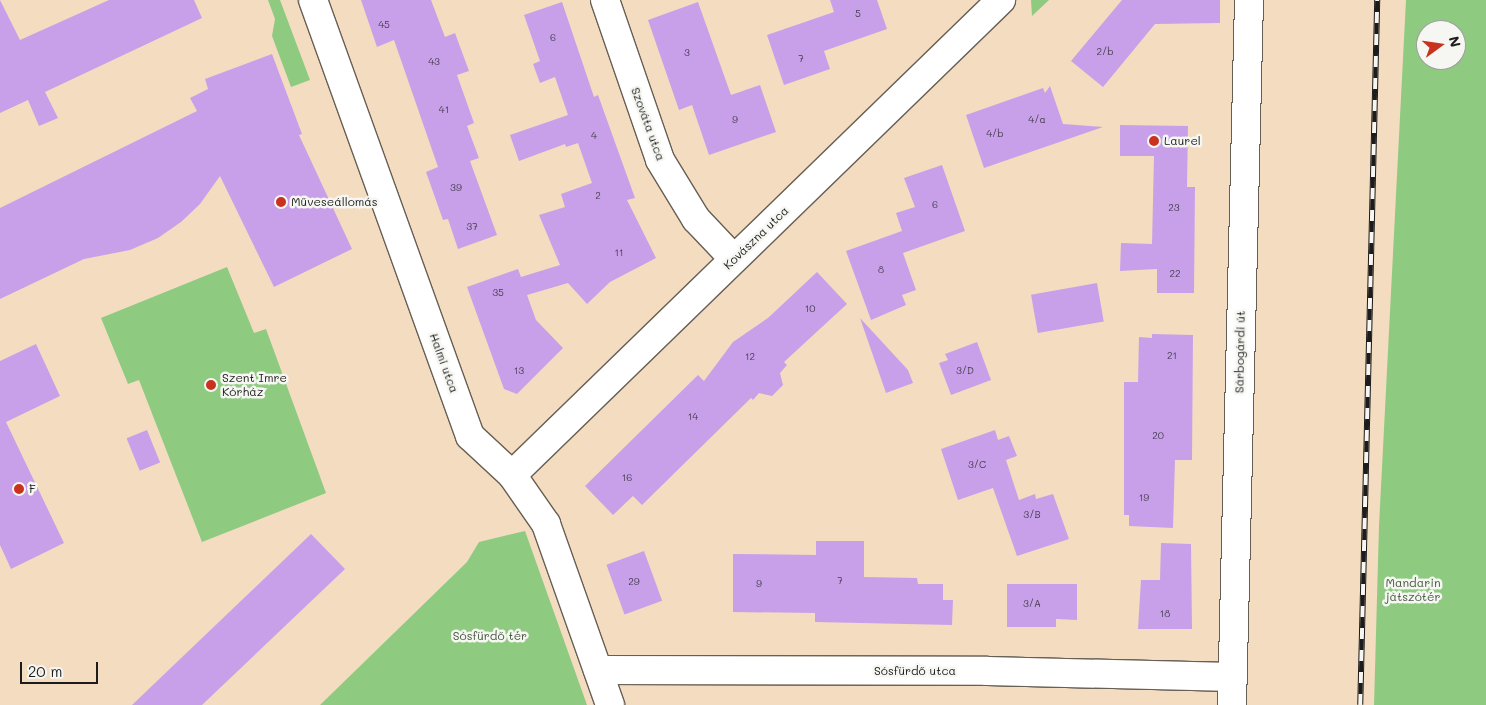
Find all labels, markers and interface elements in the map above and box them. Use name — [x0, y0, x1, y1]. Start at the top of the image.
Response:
house number: 5 — [855, 8, 861, 20]
house number: 45 — [378, 19, 390, 31]
north arrow — [1416, 20, 1466, 70]
house number: 6 — [550, 32, 556, 44]
text: N — [1445, 34, 1466, 49]
house number: 2/b — [1096, 46, 1114, 58]
house number: 3 — [684, 47, 690, 59]
house number: 7 — [798, 53, 804, 65]
house number: 43 — [428, 56, 440, 68]
street label: Szováta utca — [628, 85, 668, 163]
house number: 41 — [439, 104, 449, 116]
house number: 9 — [732, 114, 738, 126]
house number: 4/a — [1028, 114, 1046, 126]
house number: 4/b — [986, 128, 1004, 140]
house number: 4 — [591, 130, 597, 142]
place label: Laurel — [1164, 134, 1201, 148]
marker: Laurel — [1148, 135, 1160, 147]
house number: 39 — [450, 182, 462, 194]
house number: 2 — [595, 190, 601, 202]
place label: Műveseállomás — [291, 195, 378, 209]
marker: Műveseállomás — [275, 196, 287, 208]
house number: 6 — [932, 199, 938, 211]
house number: 23 — [1168, 202, 1180, 214]
street label: Kovászna utca — [721, 203, 791, 273]
house number: 37 — [466, 221, 478, 233]
house number: 11 — [615, 247, 623, 259]
house number: 8 — [878, 264, 884, 276]
house number: 22 — [1169, 268, 1181, 280]
house number: 35 — [492, 287, 504, 299]
house number: 10 — [805, 303, 815, 315]
street label: Sárbogárdi út — [1232, 311, 1248, 393]
street label: Halmi utca — [427, 331, 461, 395]
house number: 21 — [1167, 350, 1177, 362]
house number: 12 — [745, 351, 755, 363]
house number: 13 — [514, 365, 524, 377]
house number: 3/D — [956, 365, 974, 377]
place label: Szent Imre Kórház — [222, 371, 287, 399]
marker: Szent Imre Kórház — [204, 378, 218, 392]
house number: 14 — [688, 411, 698, 423]
house number: 20 — [1152, 430, 1164, 442]
house number: 3/C — [968, 459, 986, 471]
house number: 16 — [622, 472, 632, 484]
place label: F — [29, 482, 36, 496]
marker: F — [13, 483, 25, 495]
house number: 19 — [1139, 492, 1149, 504]
house number: 3/B — [1023, 509, 1041, 521]
house number: 7 — [837, 575, 843, 587]
house number: 29 — [628, 576, 640, 588]
park label: Mandarin játszótér — [1385, 576, 1441, 604]
house number: 9 — [756, 578, 762, 590]
house number: 3/A — [1023, 598, 1041, 610]
house number: 18 — [1160, 608, 1170, 620]
park label: Sósfürdő tér — [453, 629, 527, 643]
scale bar — [22, 652, 100, 684]
text: 20 m — [28, 661, 62, 681]
street label: Sósfürdő utca — [874, 664, 956, 678]

